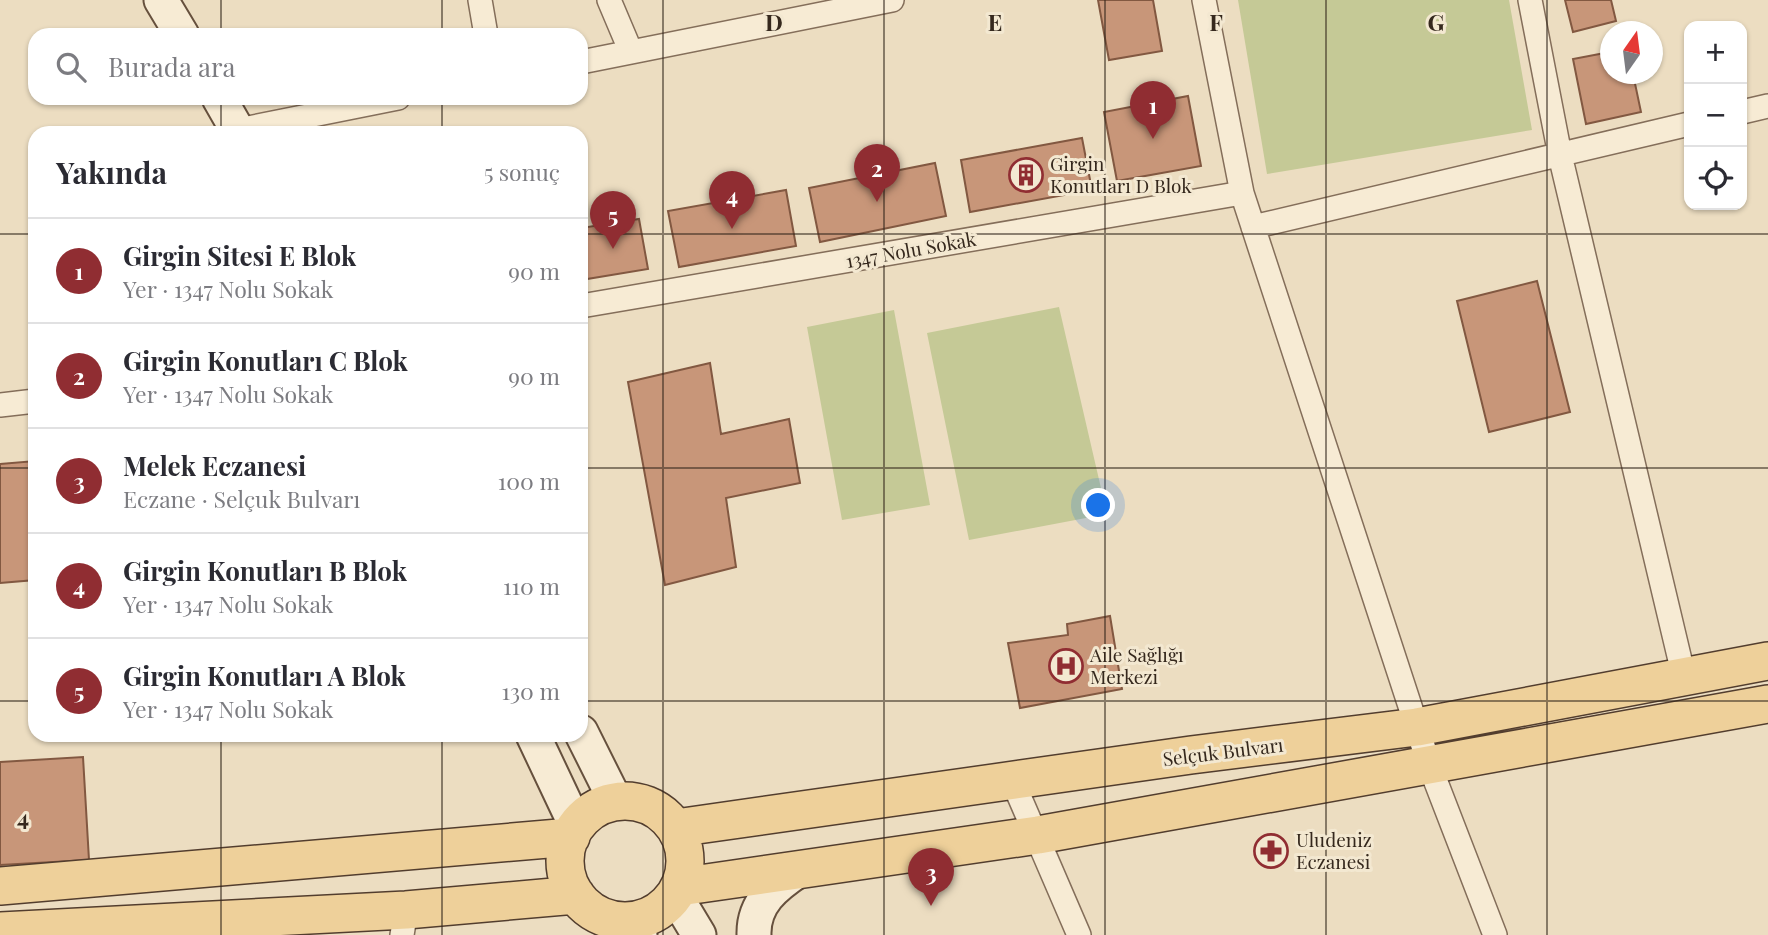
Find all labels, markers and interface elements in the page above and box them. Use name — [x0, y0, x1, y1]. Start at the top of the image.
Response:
text: D — [765, 6, 783, 37]
text: E — [988, 6, 1002, 37]
text: F — [1209, 6, 1223, 37]
text: G — [1428, 6, 1445, 37]
north arrow — [1600, 21, 1663, 84]
map controls — [1684, 21, 1747, 210]
button: + — [1684, 21, 1747, 84]
search box — [28, 28, 588, 105]
icon: search — [52, 48, 90, 86]
text: Burada ara — [108, 49, 236, 84]
pin: 1 — [1130, 81, 1176, 139]
button: − — [1684, 84, 1747, 147]
pin: 2 — [854, 144, 900, 202]
button: locate — [1684, 147, 1747, 210]
place label: Girgin Konutları D Blok — [1050, 150, 1192, 198]
text: Yakında — [56, 152, 167, 192]
text: 5 sonuç — [484, 156, 560, 187]
building icon: Girgin Konutları D Blok — [1007, 156, 1045, 194]
pin: 4 — [709, 171, 755, 229]
pin: 5 — [590, 191, 636, 249]
street label: 1347 Nolu Sokak — [844, 225, 979, 273]
text: Girgin Sitesi E Blok — [123, 238, 356, 273]
text: 1 — [75, 255, 83, 286]
text: 90 m — [508, 255, 560, 286]
text: Yer · 1347 Nolu Sokak — [123, 273, 334, 304]
text: Girgin Konutları C Blok — [123, 343, 408, 378]
text: 2 — [73, 360, 85, 391]
text: 90 m — [508, 360, 560, 391]
text: Yer · 1347 Nolu Sokak — [123, 378, 334, 409]
text: Melek Eczanesi — [123, 448, 306, 483]
text: 3 — [73, 465, 85, 496]
text: 100 m — [498, 465, 560, 496]
text: Eczane · Selçuk Bulvarı — [123, 483, 360, 514]
your location — [1081, 488, 1115, 522]
text: Girgin Konutları B Blok — [123, 553, 407, 588]
text: 4 — [73, 570, 85, 601]
text: 110 m — [503, 570, 560, 601]
text: Yer · 1347 Nolu Sokak — [123, 588, 334, 619]
place label: Aile Sağlığı Merkezi — [1089, 641, 1184, 689]
hospital icon: Aile Sağlığı Merkezi — [1047, 647, 1085, 685]
text: Girgin Konutları A Blok — [123, 658, 406, 693]
text: 5 — [74, 675, 84, 706]
text: 130 m — [502, 675, 560, 706]
text: Yer · 1347 Nolu Sokak — [123, 693, 334, 724]
street label: Selçuk Bulvarı — [1161, 731, 1285, 771]
text: 4 — [17, 801, 29, 832]
place label: Uludeniz Eczanesi — [1296, 826, 1372, 874]
pharmacy icon: Uludeniz Eczanesi — [1252, 832, 1290, 870]
pin: 3 — [908, 848, 954, 906]

